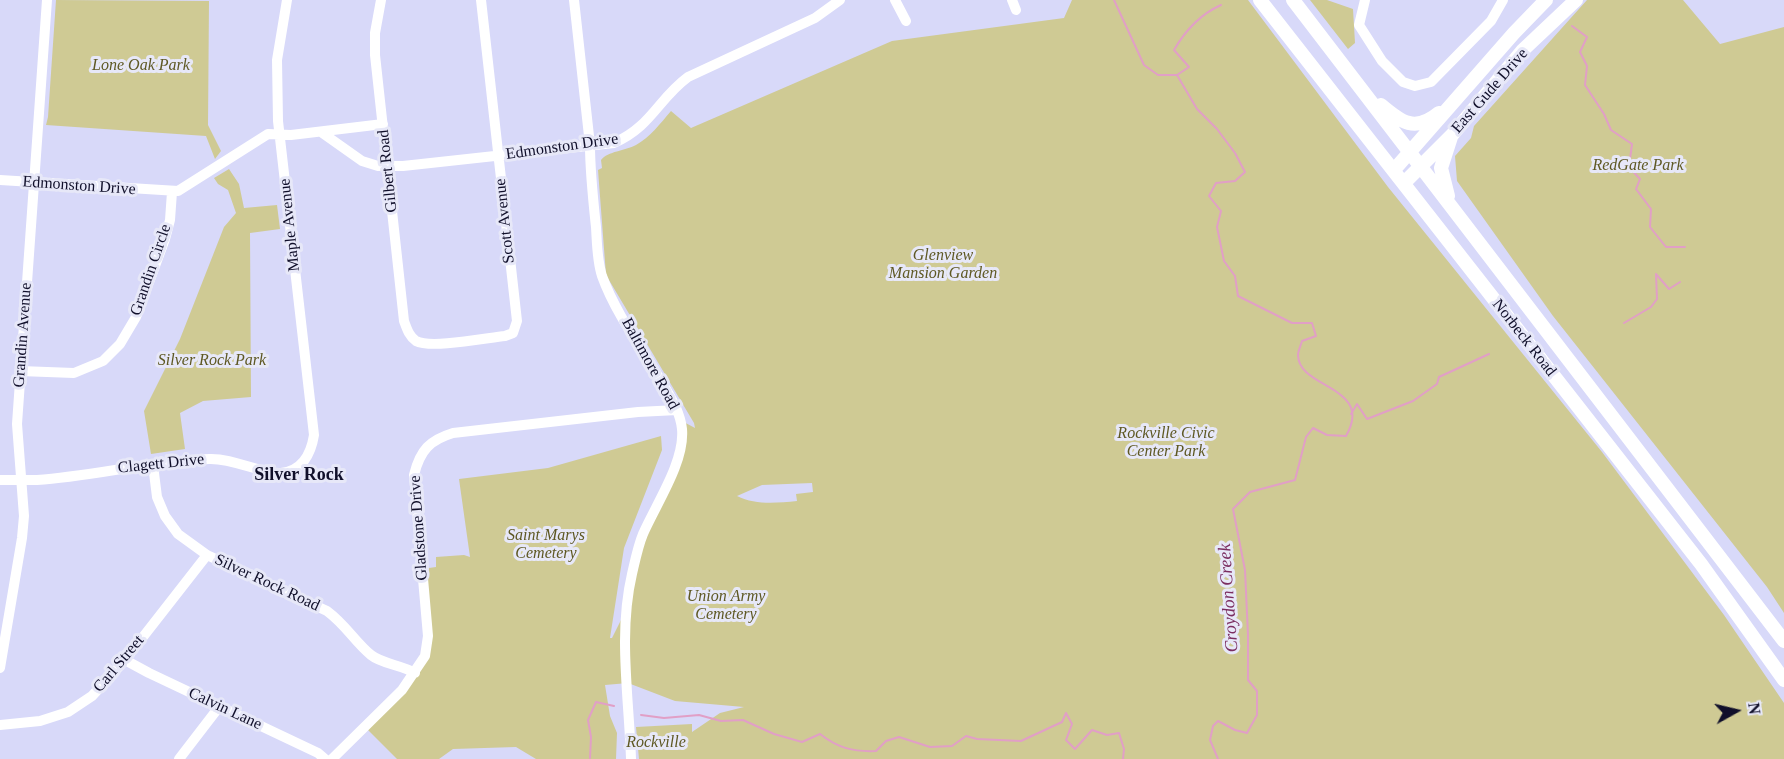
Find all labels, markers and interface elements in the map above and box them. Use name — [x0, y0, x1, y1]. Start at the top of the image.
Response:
street label: East Gude Drive — [1448, 44, 1532, 138]
park label: Lone Oak Park — [92, 56, 190, 76]
street label: Gilbert Road — [374, 129, 402, 213]
street label: Edmonston Drive — [505, 130, 619, 164]
park label: RedGate Park — [1592, 156, 1684, 176]
street label: Edmonston Drive — [22, 172, 136, 200]
street label: Maple Avenue — [276, 178, 304, 272]
street label: Scott Avenue — [491, 178, 519, 264]
street label: Grandin Circle — [126, 222, 176, 318]
park label: Glenview Mansion Garden — [889, 246, 997, 284]
street label: Grandin Avenue — [10, 282, 36, 388]
street label: Norbeck Road — [1488, 296, 1560, 380]
street label: Baltimore Road — [617, 315, 683, 413]
park label: Silver Rock Park — [158, 351, 266, 371]
park label: Rockville Civic Center Park — [1117, 424, 1215, 462]
street label: Clagett Drive — [117, 450, 205, 478]
district label: Silver Rock — [254, 464, 344, 486]
street label: Gladstone Drive — [406, 475, 432, 581]
park label: Saint Marys Cemetery — [507, 526, 585, 564]
water label: Croydon Creek — [1214, 543, 1244, 653]
street label: Silver Rock Road — [211, 550, 323, 616]
park label: Union Army Cemetery — [687, 587, 765, 625]
street label: Carl Street — [90, 631, 148, 697]
north arrow — [1706, 681, 1766, 741]
street label: Calvin Lane — [185, 684, 265, 734]
text: N — [1745, 702, 1764, 715]
park label: Rockville — [626, 733, 686, 753]

